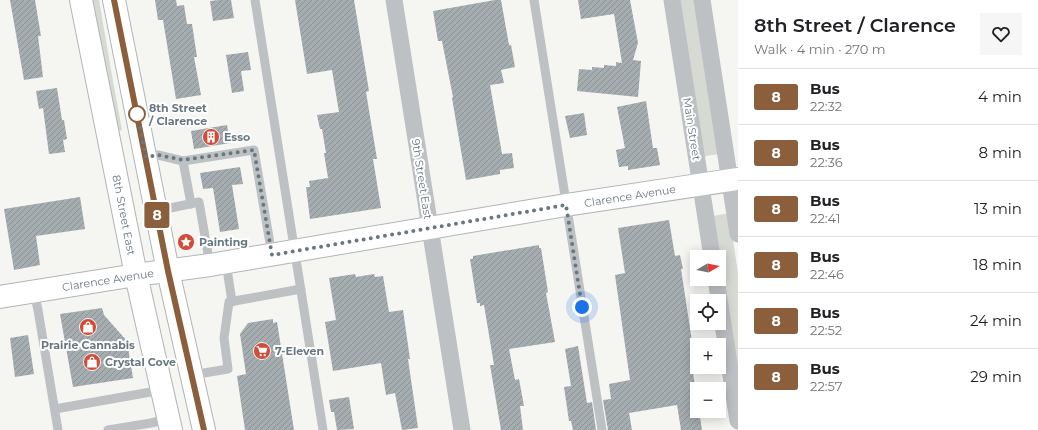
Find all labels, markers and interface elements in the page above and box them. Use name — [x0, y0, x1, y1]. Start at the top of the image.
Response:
button: heart — [980, 13, 1022, 55]
text: 8th Street / Clarence — [754, 14, 956, 37]
text: Walk · 4 min · 270 m — [754, 41, 885, 57]
text: Bus — [810, 79, 840, 98]
text: 4 min — [978, 87, 1022, 106]
text: 8 — [771, 88, 781, 106]
street label: Main Street — [680, 97, 704, 162]
text: 22:32 — [810, 98, 842, 114]
place label: 8th Street / Clarence — [148, 101, 207, 128]
marker: 8th Street / Clarence — [128, 105, 146, 123]
building icon: Esso — [201, 127, 221, 147]
place label: Esso — [224, 130, 250, 144]
text: Bus — [810, 135, 840, 154]
street label: 9th Street East — [409, 138, 435, 221]
text: 8 min — [978, 143, 1022, 162]
text: 8 — [771, 144, 781, 162]
text: 22:36 — [810, 154, 843, 170]
street label: 8th Street East — [109, 174, 139, 257]
street label: Clarence Avenue — [583, 182, 677, 210]
text: Bus — [810, 191, 840, 210]
text: 13 min — [974, 199, 1022, 218]
text: 8 — [771, 200, 781, 218]
line badge: 8 — [144, 202, 170, 228]
text: 8 — [152, 206, 162, 224]
text: 22:41 — [810, 210, 841, 226]
place icon: Painting — [176, 232, 196, 252]
place label: Painting — [199, 235, 248, 249]
text: Bus — [810, 247, 840, 266]
north arrow — [690, 250, 726, 286]
map controls — [690, 250, 726, 418]
text: 18 min — [973, 255, 1022, 274]
text: 8 — [771, 256, 781, 274]
street label: Clarence Avenue — [61, 266, 155, 294]
text: 22:46 — [810, 266, 844, 282]
button: locate — [690, 294, 726, 330]
your location — [572, 297, 592, 317]
text: Bus — [810, 303, 840, 322]
text: 24 min — [970, 311, 1022, 330]
text: 8 — [771, 312, 781, 330]
shop icon: Prairie Cannabis — [78, 317, 98, 337]
text: 22:52 — [810, 322, 842, 338]
place label: Prairie Cannabis — [41, 338, 135, 352]
button: + — [690, 338, 726, 374]
supermarket icon: 7-Eleven — [252, 341, 272, 361]
place label: 7-Eleven — [275, 344, 324, 358]
shop icon: Crystal Cove — [82, 352, 102, 372]
place label: Crystal Cove — [105, 355, 176, 369]
text: Bus — [810, 359, 840, 378]
text: 29 min — [970, 367, 1022, 386]
text: 8 — [771, 368, 781, 386]
text: 22:57 — [810, 378, 842, 394]
button: − — [690, 382, 726, 418]

